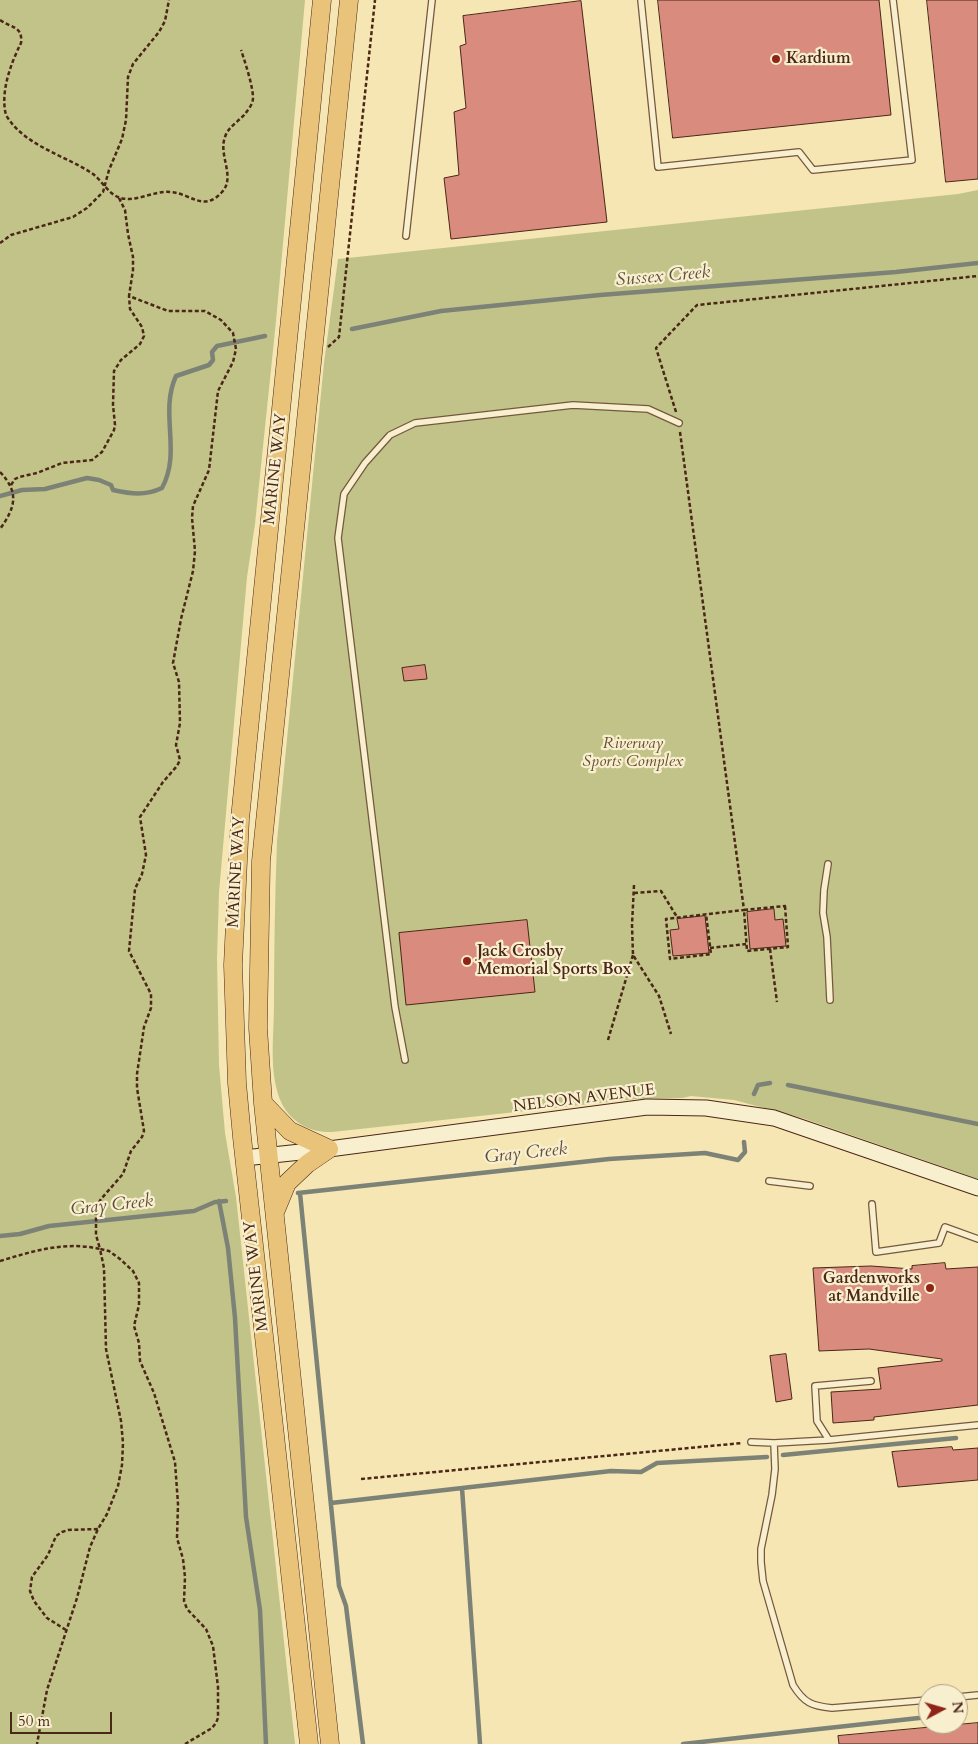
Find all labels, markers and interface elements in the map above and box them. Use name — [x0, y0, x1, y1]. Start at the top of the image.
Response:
place label: Kardium — [786, 49, 851, 69]
marker: Kardium — [770, 53, 782, 65]
water label: Sussex Creek — [615, 262, 711, 292]
street label: MARINE WAY — [261, 412, 291, 526]
park label: Riverway Sports Complex — [583, 734, 683, 772]
street label: MARINE WAY — [224, 816, 250, 928]
place label: Jack Crosby Memorial Sports Box — [477, 942, 631, 980]
marker: Jack Crosby Memorial Sports Box — [461, 955, 473, 967]
street label: NELSON AVENUE — [512, 1081, 656, 1117]
water label: Gray Creek — [484, 1139, 568, 1169]
water label: Gray Creek — [70, 1191, 154, 1221]
street label: MARINE WAY — [241, 1219, 273, 1333]
place label: Gardenworks at Mandville — [823, 1269, 920, 1307]
marker: Gardenworks at Mandville — [924, 1282, 936, 1294]
north arrow — [918, 1684, 968, 1734]
text: N — [947, 1700, 968, 1715]
scale bar — [12, 1702, 115, 1734]
text: 50 m — [18, 1711, 50, 1731]

